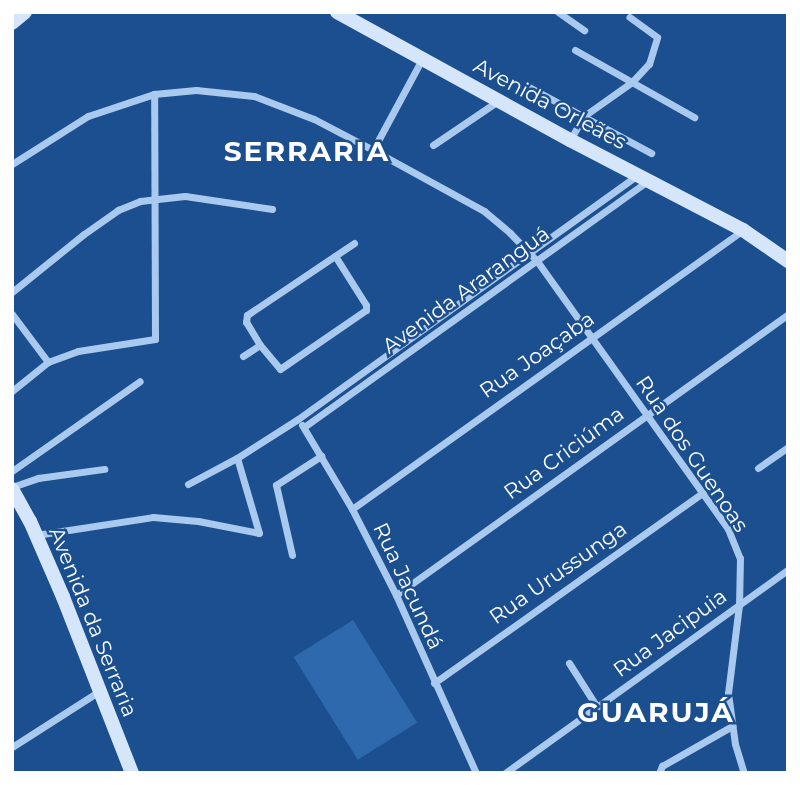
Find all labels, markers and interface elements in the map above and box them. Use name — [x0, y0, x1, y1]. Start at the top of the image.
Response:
street label: Avenida Orleães — [469, 53, 631, 155]
district label: SERRARIA — [225, 134, 389, 168]
street label: Avenida Araranguá — [378, 221, 554, 359]
street label: Rua Joaçaba — [475, 306, 599, 404]
street label: Rua dos Guenoas — [630, 371, 754, 537]
street label: Rua Criciúma — [499, 401, 629, 505]
street label: Rua Urussunga — [484, 516, 632, 630]
street label: Rua Jacundá — [368, 519, 448, 653]
street label: Avenida da Serraria — [43, 523, 143, 721]
street label: Rua Jacipuia — [608, 583, 732, 683]
district label: GUARUJÁ — [578, 695, 734, 729]

